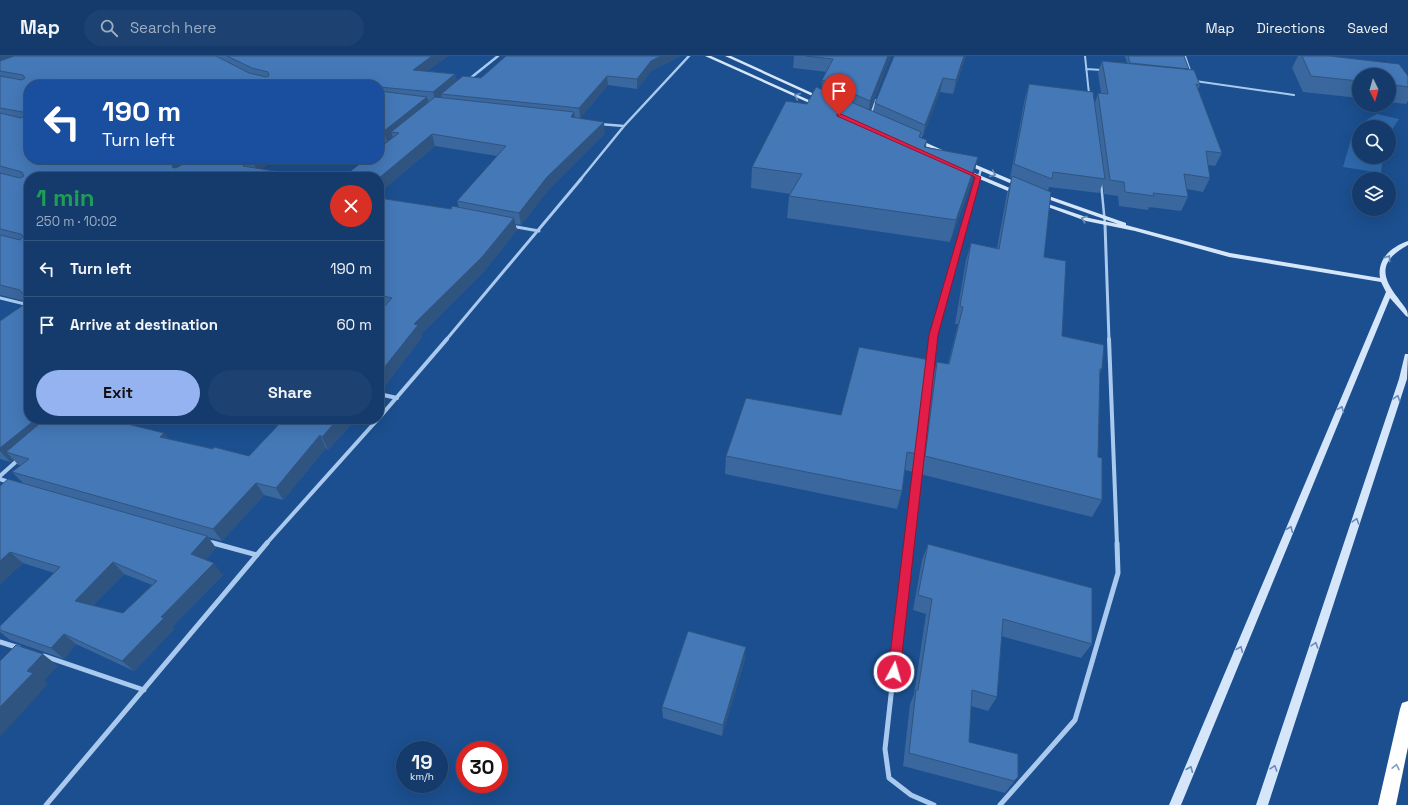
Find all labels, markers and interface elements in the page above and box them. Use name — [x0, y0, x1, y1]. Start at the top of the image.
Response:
search box — [84, 10, 364, 46]
text: Map — [20, 15, 60, 40]
icon: search — [98, 17, 120, 39]
text: Search here — [130, 18, 216, 37]
text: Map — [1205, 19, 1235, 37]
text: Directions — [1257, 19, 1325, 37]
text: Saved — [1347, 19, 1388, 37]
north arrow — [1352, 68, 1396, 112]
map controls — [1352, 68, 1396, 216]
pin — [822, 74, 856, 115]
icon: arrive — [828, 80, 850, 102]
text: 190 m — [102, 93, 181, 129]
one-way arrow — [794, 93, 801, 101]
icon: left — [36, 96, 88, 148]
button: search — [1352, 120, 1396, 164]
text: Turn left — [102, 128, 175, 151]
one-way arrow — [989, 169, 996, 177]
button: layers — [1352, 172, 1396, 216]
text: 1 min — [36, 182, 95, 213]
button: close — [330, 185, 372, 227]
text: 250 m · 10:02 — [36, 213, 117, 230]
one-way arrow — [1080, 215, 1087, 224]
one-way arrow — [1383, 255, 1391, 262]
icon: left — [36, 258, 58, 280]
text: Turn left — [70, 259, 132, 278]
text: 190 m — [330, 259, 372, 278]
icon: arrive — [36, 314, 58, 336]
text: Arrive at destination — [70, 315, 218, 334]
text: 60 m — [336, 315, 372, 334]
button: Exit — [36, 370, 200, 416]
button: Share — [208, 370, 372, 416]
one-way arrow — [1392, 394, 1401, 401]
one-way arrow — [1336, 406, 1344, 413]
one-way arrow — [1351, 518, 1360, 525]
one-way arrow — [1286, 526, 1294, 533]
one-way arrow — [1310, 641, 1319, 648]
one-way arrow — [1236, 646, 1244, 653]
position arrow — [873, 651, 915, 693]
speed limit sign: 30 — [456, 741, 508, 793]
text: 19 — [411, 749, 433, 775]
one-way arrow — [1391, 764, 1399, 770]
one-way arrow — [1269, 765, 1278, 772]
one-way arrow — [1186, 766, 1194, 773]
text: km/h — [410, 770, 434, 783]

